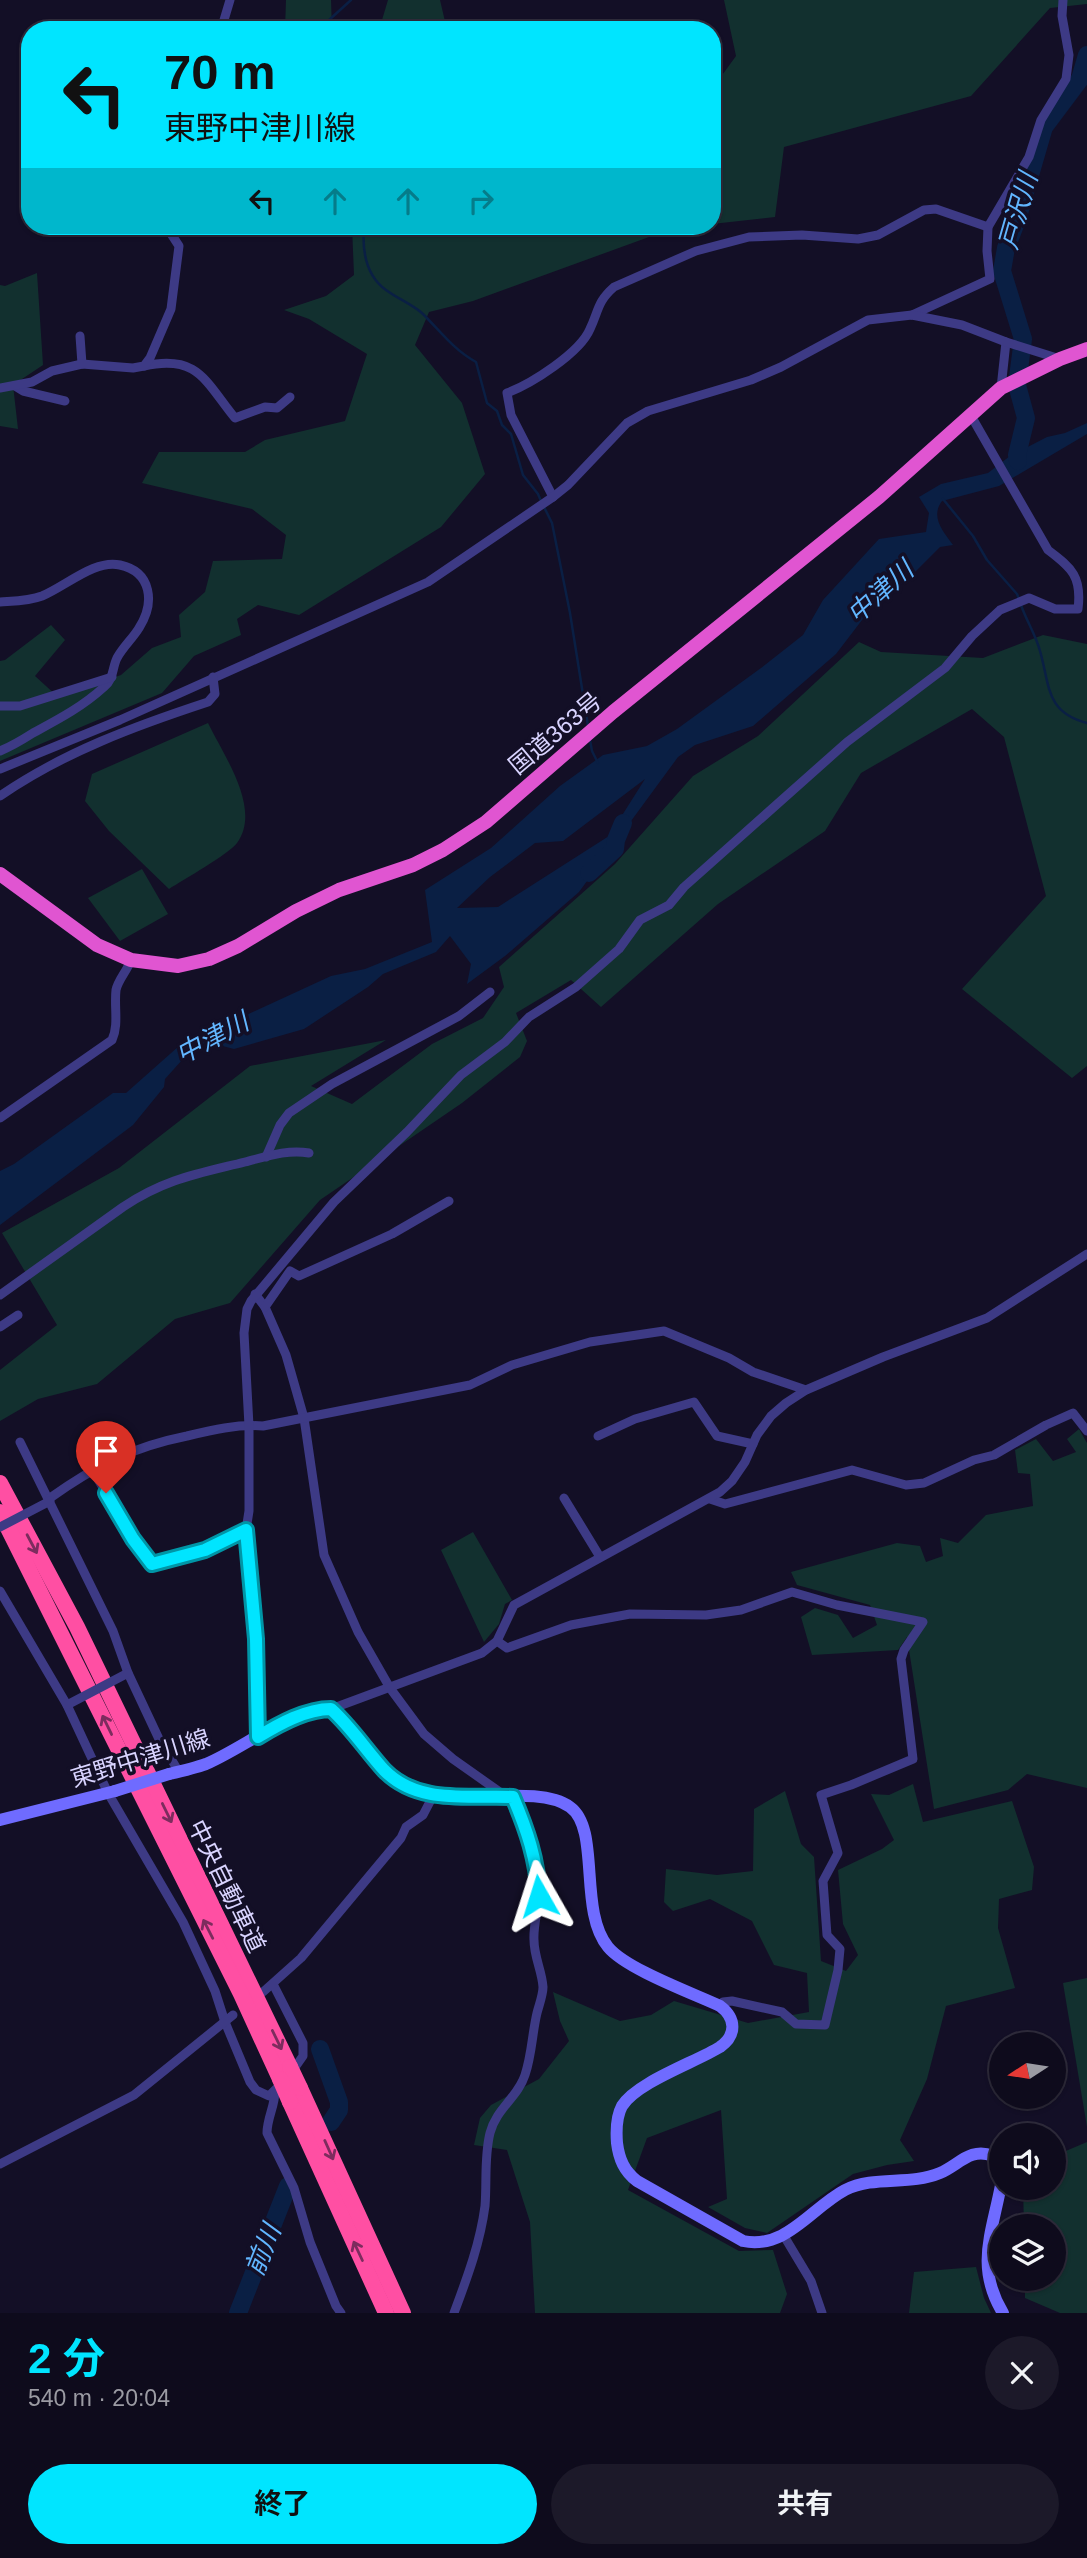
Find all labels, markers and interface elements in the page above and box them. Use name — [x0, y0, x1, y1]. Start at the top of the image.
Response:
text: 70 m — [164, 45, 276, 99]
icon: left — [49, 49, 140, 140]
text: 東野中津川線 — [164, 110, 356, 146]
water label: 戸沢川 — [993, 166, 1044, 253]
icon: left — [243, 182, 281, 220]
icon: ahead — [316, 182, 354, 220]
icon: ahead — [389, 182, 427, 220]
icon: right — [462, 182, 500, 220]
water label: 中津川 — [841, 553, 921, 629]
street label: 国道363号 — [503, 687, 607, 779]
water label: 中津川 — [171, 1005, 256, 1070]
pin — [76, 1421, 136, 1493]
icon: arrive — [87, 1432, 125, 1470]
one-way arrow — [26, 1533, 40, 1553]
one-way arrow — [99, 1715, 113, 1736]
street label: 東野中津川線 — [67, 1724, 213, 1792]
one-way arrow — [161, 1802, 174, 1823]
street label: 中央自動車道 — [183, 1815, 271, 1957]
position arrow — [502, 1859, 576, 1933]
one-way arrow — [201, 1919, 215, 1940]
one-way arrow — [270, 2029, 284, 2050]
north arrow — [989, 2032, 1066, 2109]
map controls — [989, 2032, 1066, 2291]
button: sound — [989, 2123, 1066, 2200]
one-way arrow — [323, 2139, 336, 2160]
button: layers — [989, 2214, 1066, 2291]
water label: 前川 — [239, 2217, 288, 2280]
one-way arrow — [351, 2241, 364, 2262]
text: 2 分 — [28, 2335, 105, 2382]
button: close — [985, 2336, 1059, 2410]
text: 540 m · 20:04 — [28, 2385, 170, 2411]
button: 終了 — [28, 2464, 537, 2544]
button: 共有 — [551, 2464, 1059, 2544]

